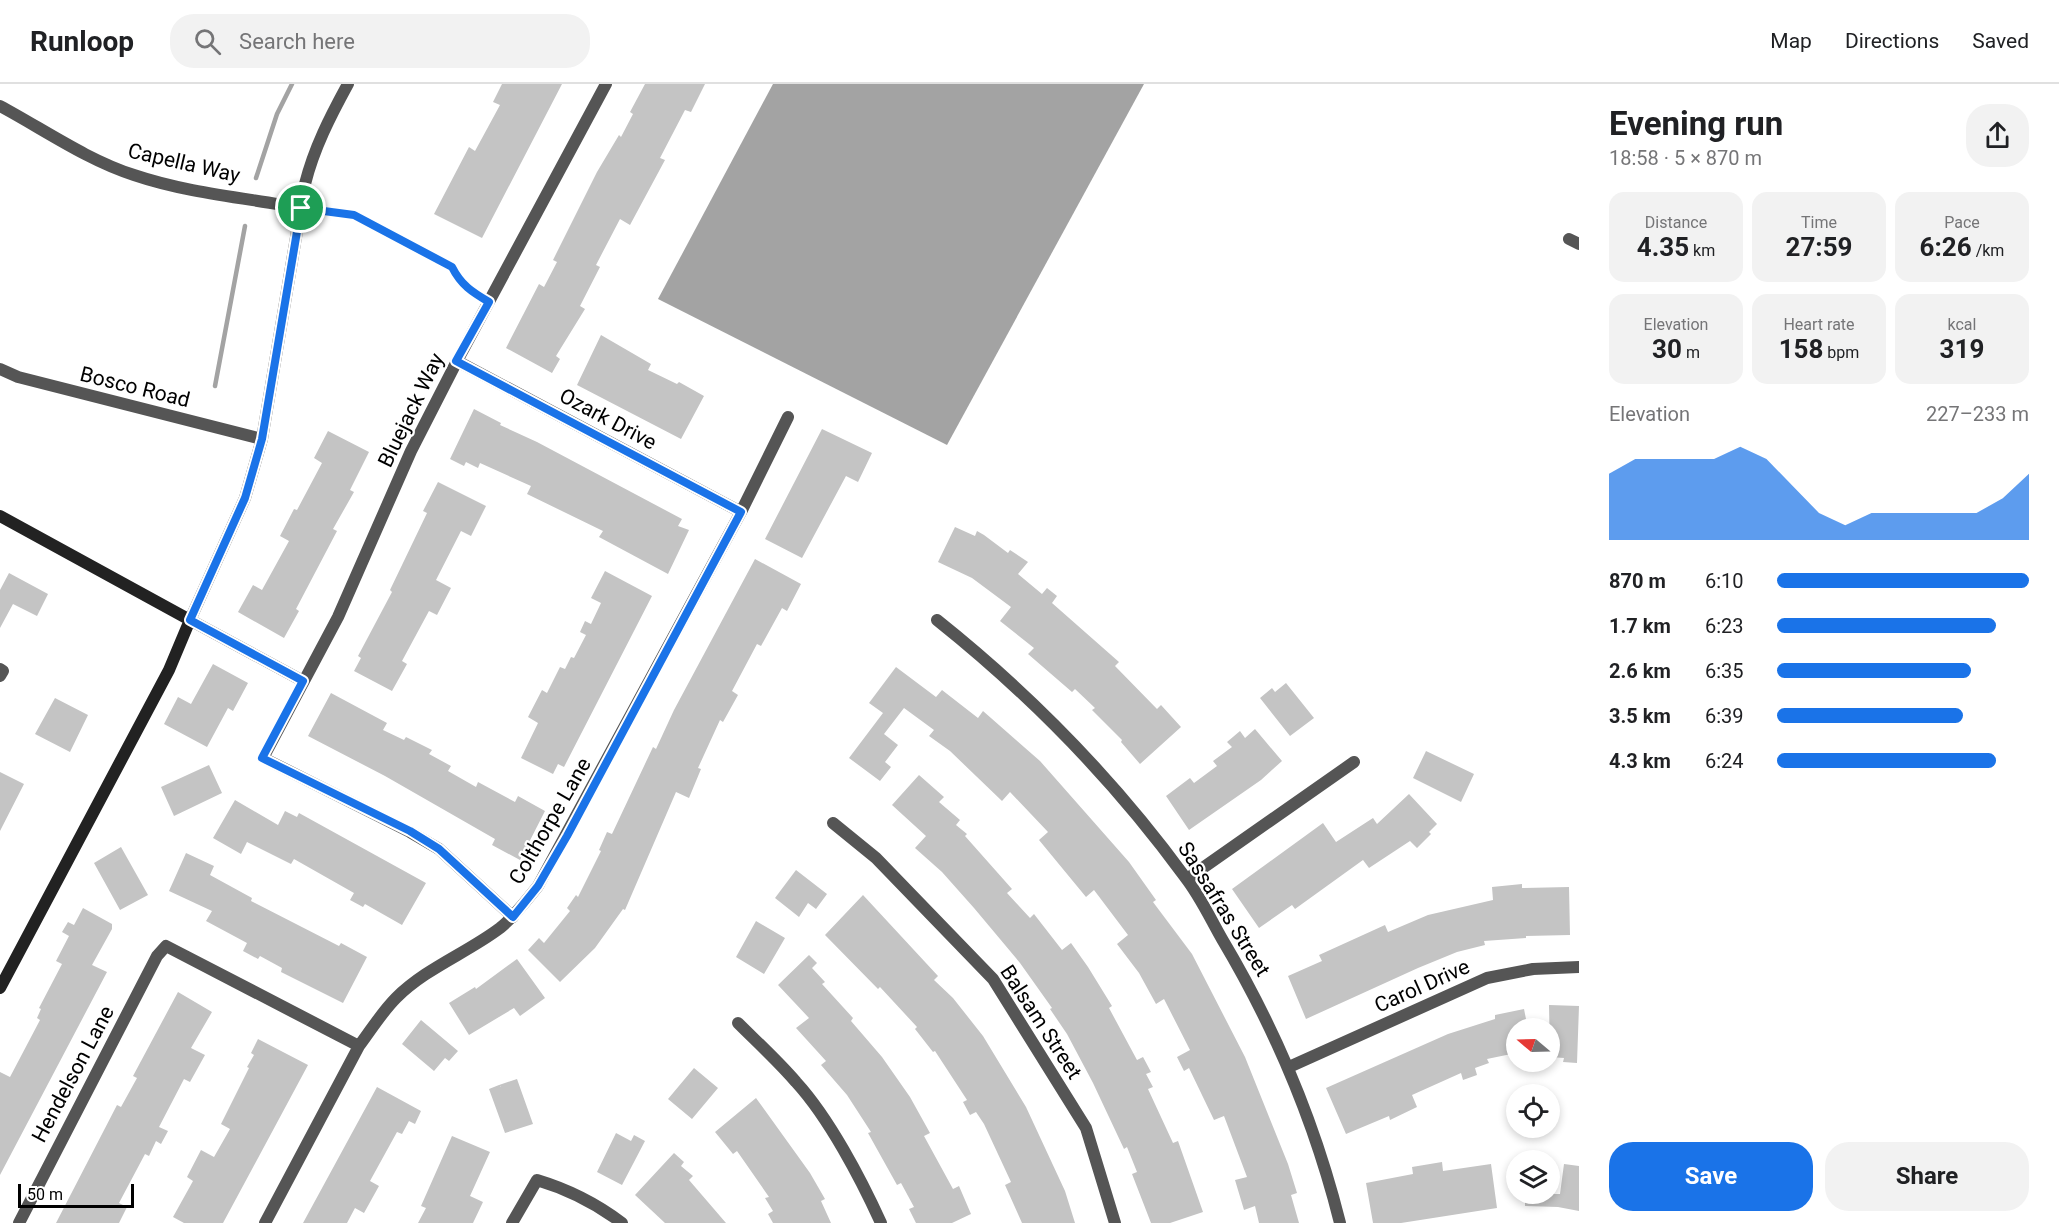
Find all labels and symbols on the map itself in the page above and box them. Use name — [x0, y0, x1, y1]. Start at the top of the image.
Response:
street label: Capella Way — [126, 138, 242, 188]
pin — [275, 182, 326, 233]
street label: Bluejack Way — [373, 349, 449, 471]
street label: Bosco Road — [78, 362, 192, 412]
street label: Ozark Drive — [555, 383, 661, 455]
street label: Colthorpe Lane — [504, 754, 596, 888]
street label: Sassafras Street — [1173, 837, 1275, 981]
street label: Carol Drive — [1371, 954, 1473, 1018]
street label: Balsam Street — [995, 961, 1087, 1084]
street label: Hendelson Lane — [27, 1002, 119, 1146]
north arrow — [1506, 1018, 1560, 1072]
scale bar — [18, 1181, 134, 1208]

